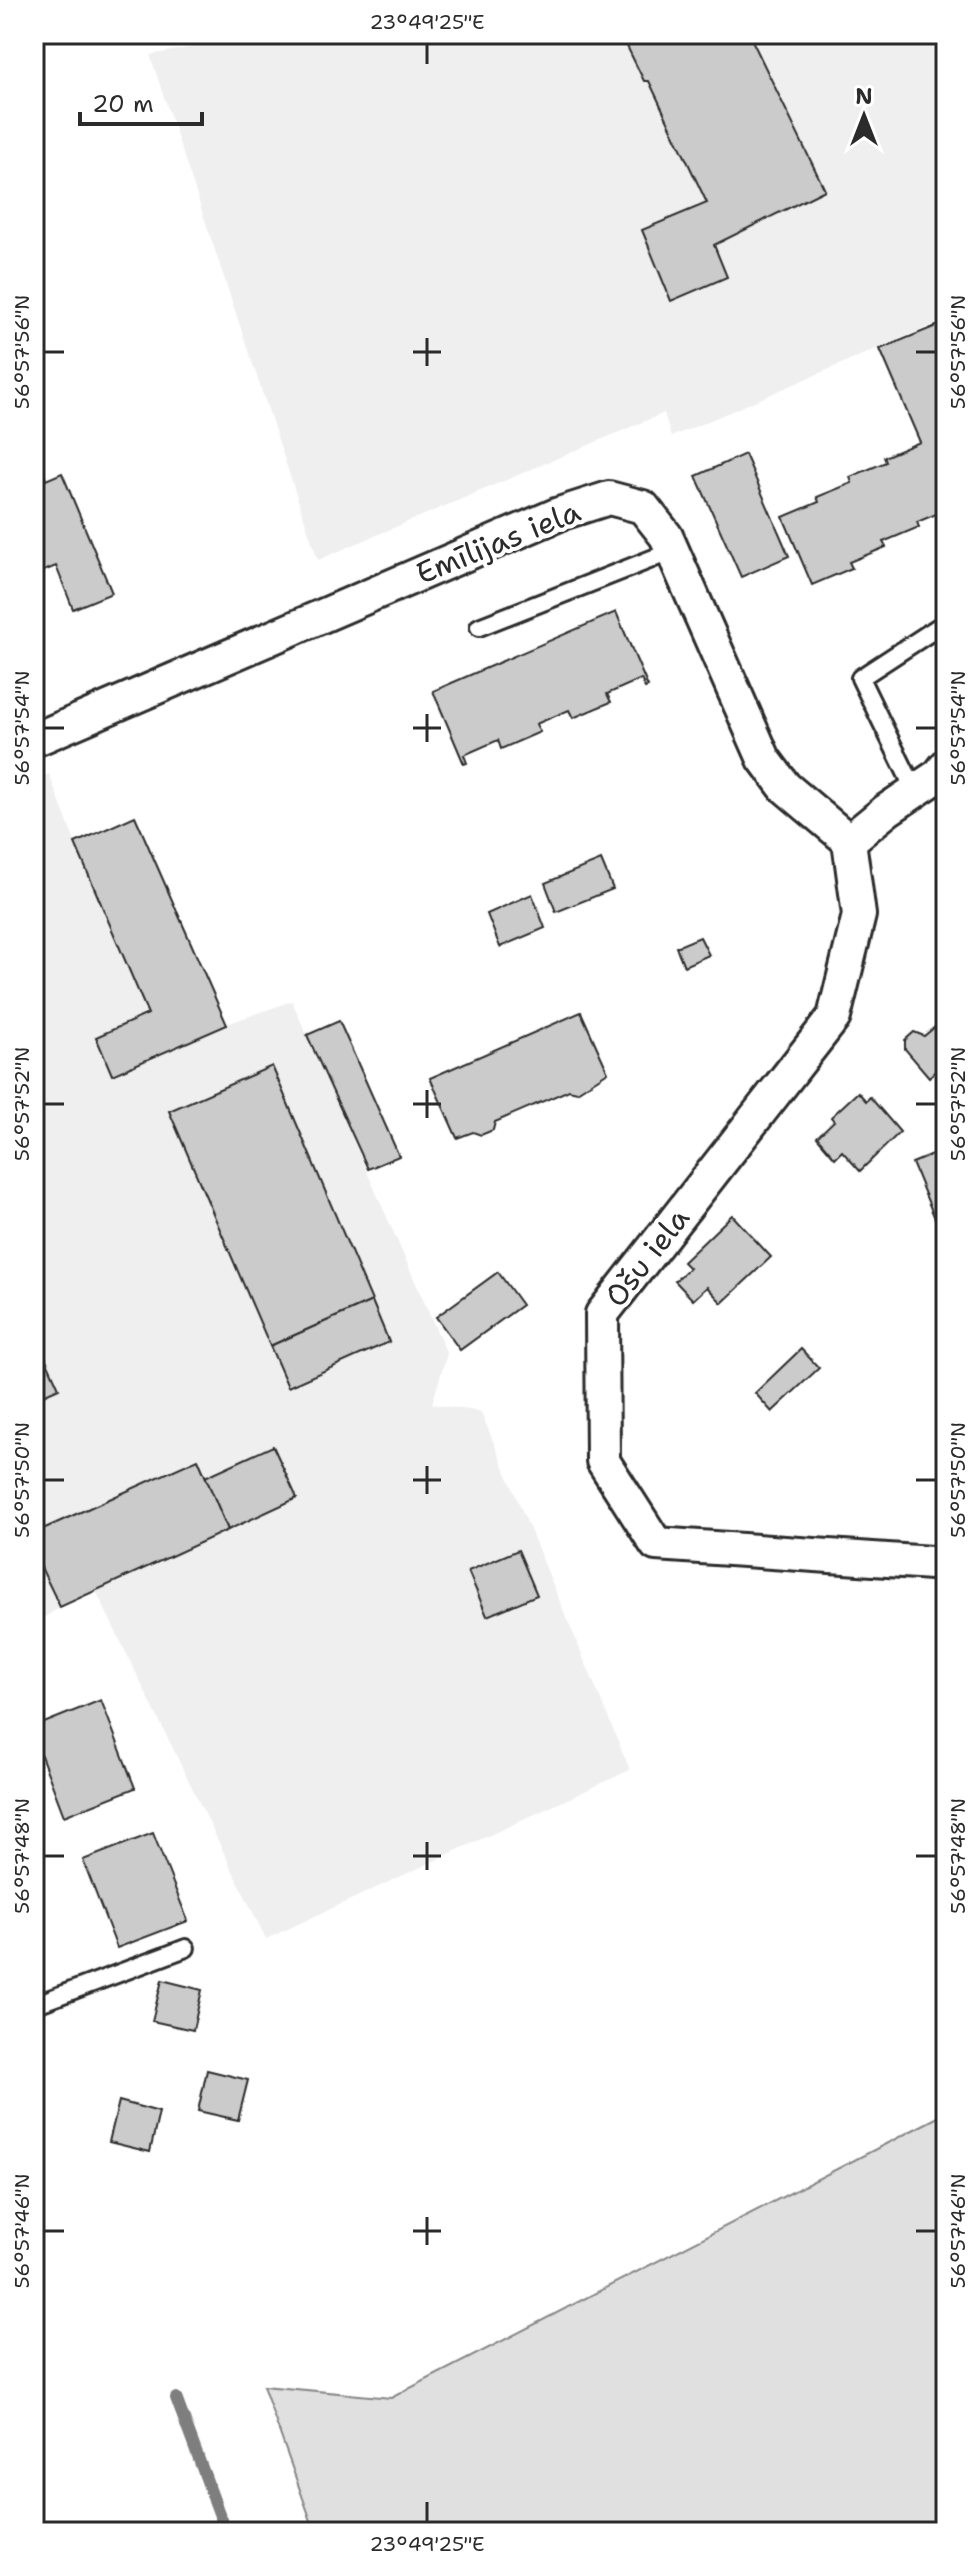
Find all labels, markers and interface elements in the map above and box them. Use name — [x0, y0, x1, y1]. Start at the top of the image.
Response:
text: 23°49'25"E — [369, 9, 485, 35]
scale bar — [80, 76, 202, 126]
north arrow — [824, 76, 904, 156]
text: N — [855, 82, 873, 111]
text: 20 m — [92, 88, 154, 120]
text: 56°57'56"N — [9, 295, 35, 409]
text: 56°57'56"N — [945, 295, 971, 409]
street label: Emīlijas iela — [410, 490, 587, 594]
text: 56°57'54"N — [9, 670, 35, 786]
text: 56°57'54"N — [945, 670, 971, 786]
text: 56°57'52"N — [9, 1047, 35, 1161]
text: 56°57'52"N — [945, 1047, 971, 1161]
street label: Ošu iela — [595, 1199, 699, 1315]
text: 56°57'50"N — [9, 1422, 35, 1538]
text: 56°57'50"N — [945, 1422, 971, 1538]
text: 56°57'48"N — [9, 1798, 35, 1914]
text: 56°57'48"N — [945, 1798, 971, 1914]
text: 56°57'46"N — [9, 2173, 35, 2289]
text: 56°57'46"N — [945, 2173, 971, 2289]
text: 23°49'25"E — [369, 2531, 485, 2557]

